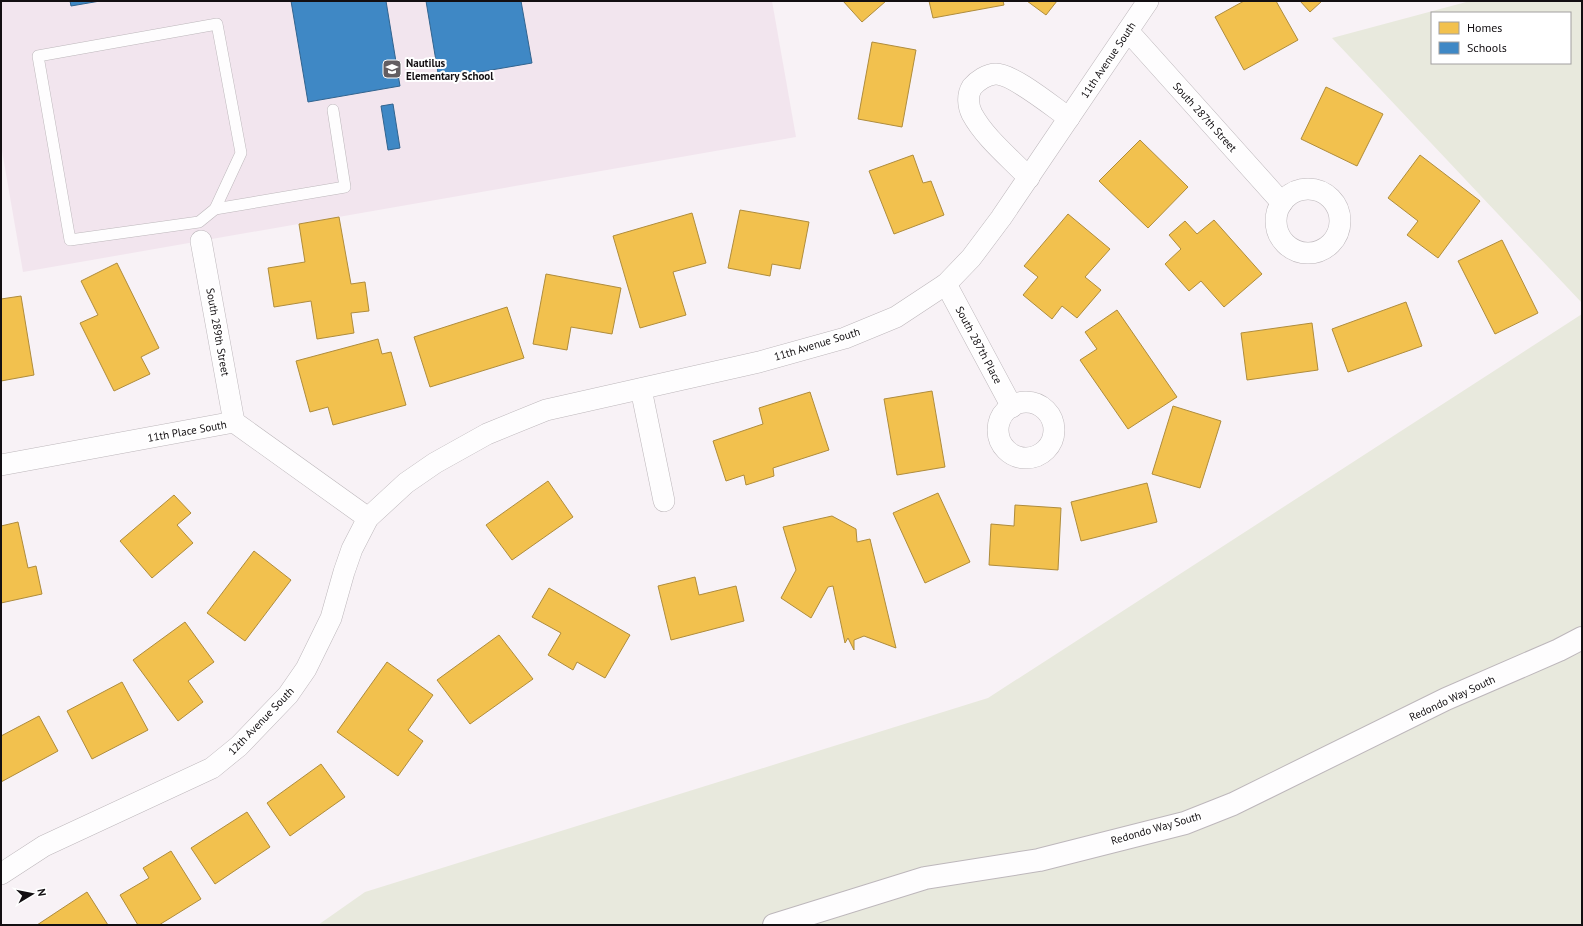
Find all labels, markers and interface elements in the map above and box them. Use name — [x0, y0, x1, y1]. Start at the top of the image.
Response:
legend — [1431, 12, 1571, 64]
street label: 11th Avenue South — [1077, 19, 1139, 101]
text: Homes — [1467, 20, 1502, 35]
text: Schools — [1467, 40, 1507, 55]
place label: Nautilus Elementary School — [406, 56, 494, 83]
school or university icon: Nautilus Elementary School — [381, 58, 403, 80]
street label: South 287th Street — [1170, 79, 1240, 155]
street label: South 289th Street — [203, 287, 233, 377]
street label: South 287th Place — [953, 304, 1006, 387]
street label: 11th Avenue South — [772, 324, 862, 364]
street label: 11th Place South — [146, 417, 228, 445]
street label: Redondo Way South — [1407, 672, 1497, 724]
street label: 12th Avenue South — [225, 684, 297, 758]
street label: Redondo Way South — [1109, 808, 1203, 848]
north arrow — [12, 874, 52, 914]
text: N — [34, 887, 49, 897]

